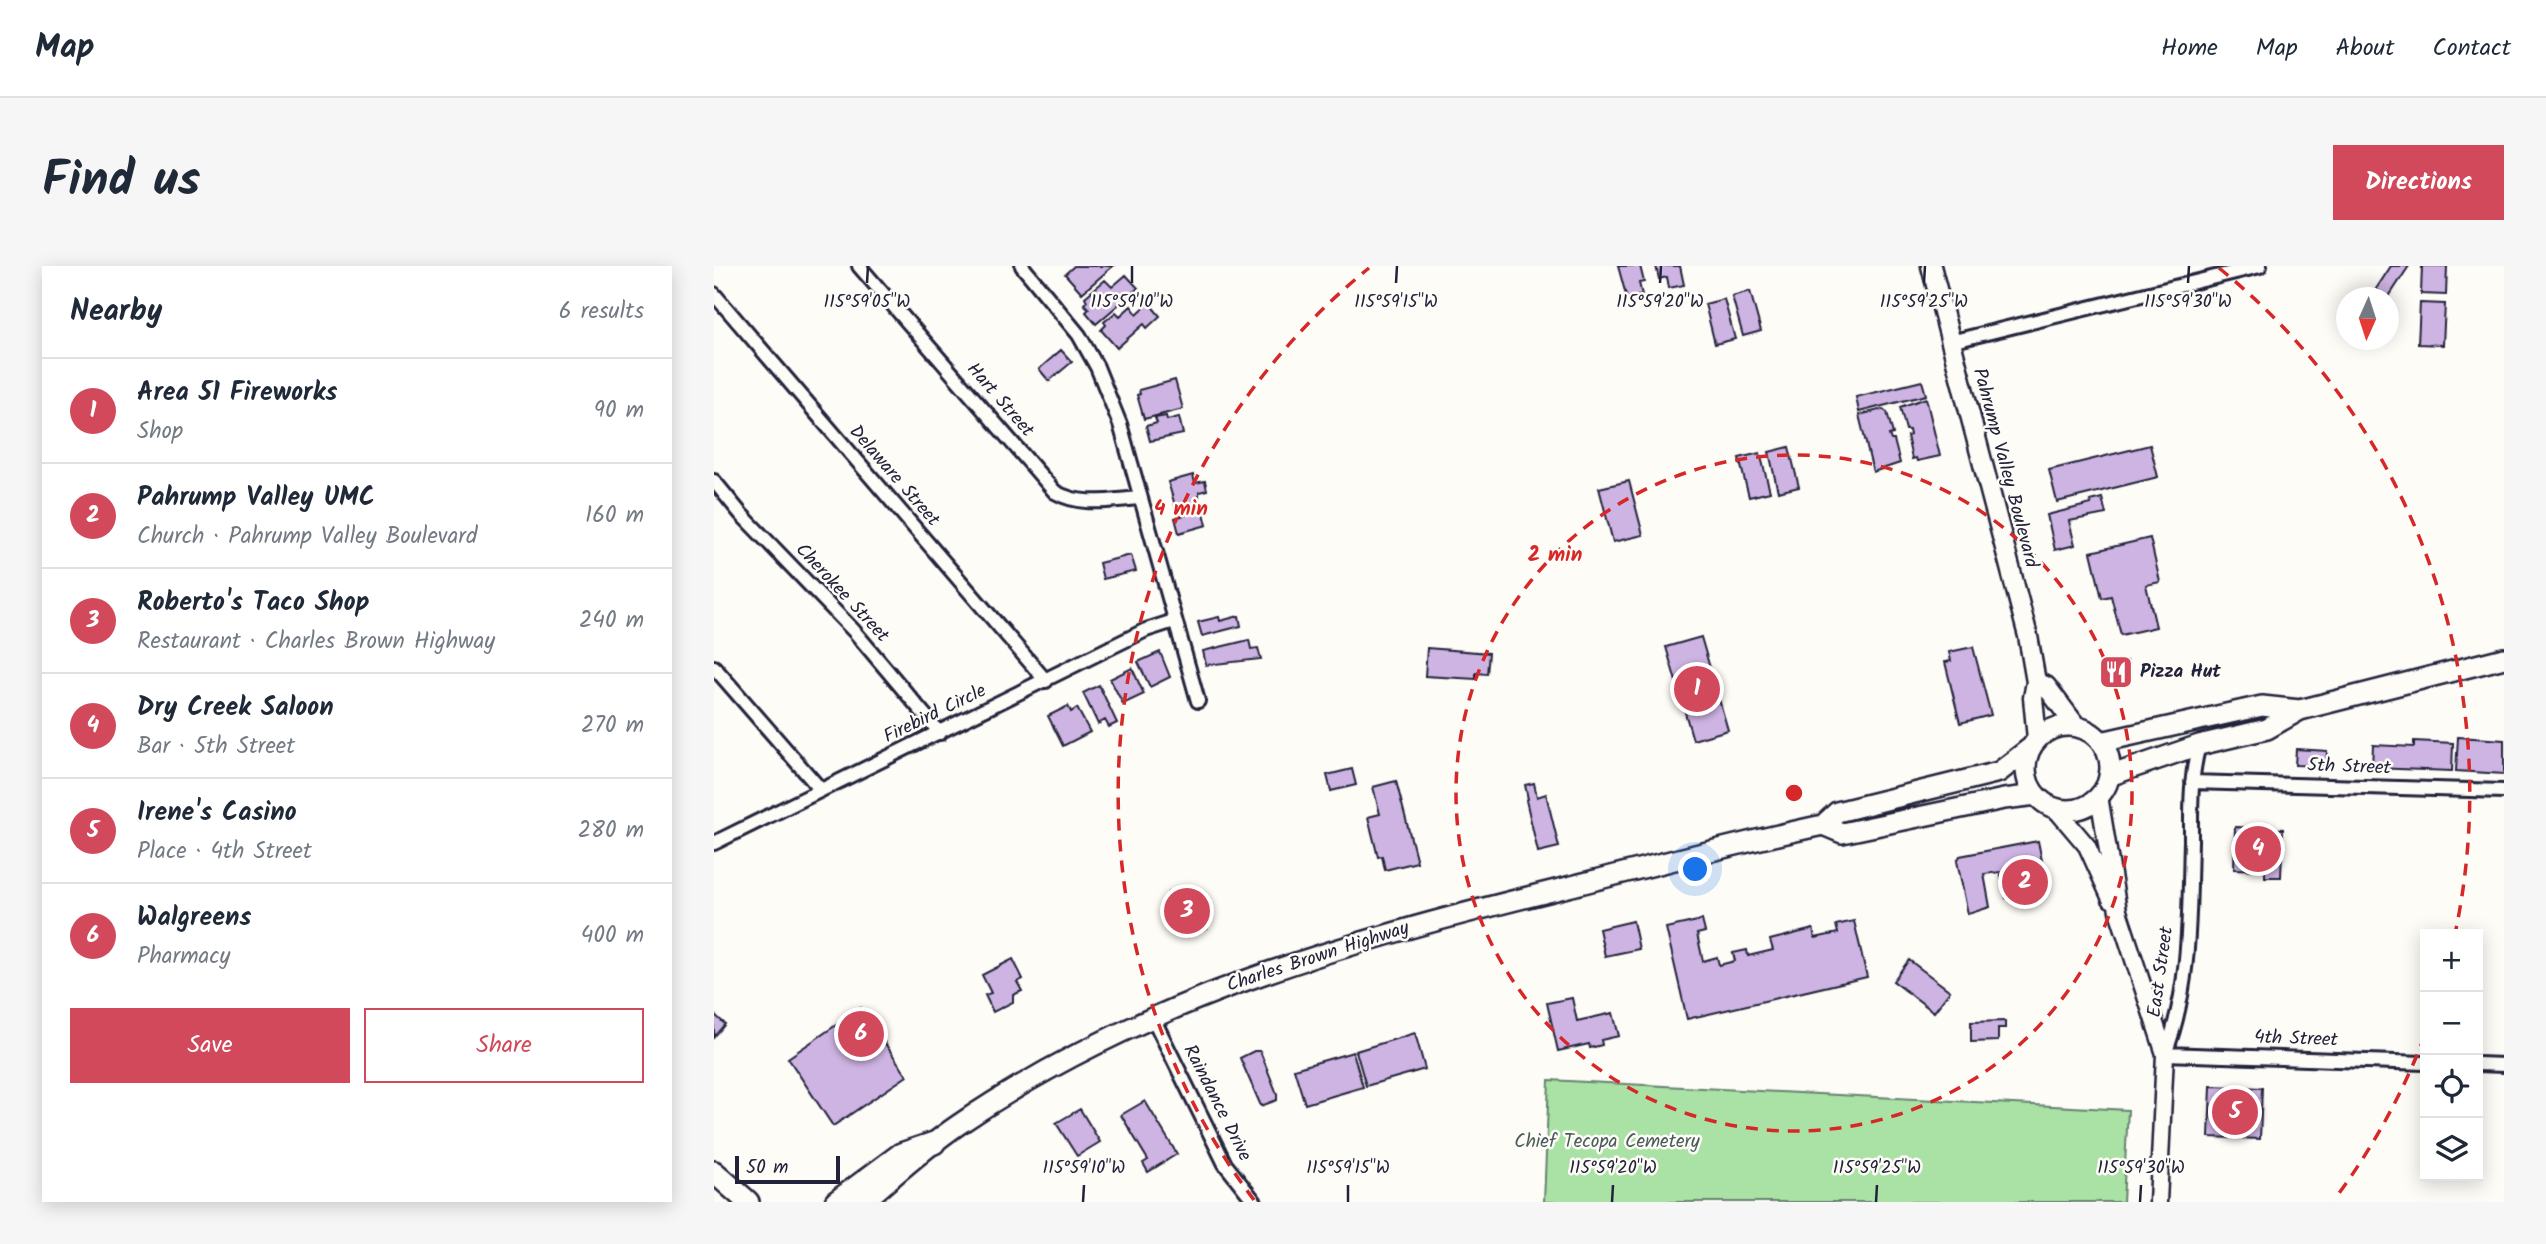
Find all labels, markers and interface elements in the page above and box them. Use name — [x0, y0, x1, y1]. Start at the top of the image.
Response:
text: Map — [35, 22, 95, 75]
text: Home — [2161, 29, 2218, 68]
text: Map — [2256, 29, 2298, 68]
text: About — [2336, 29, 2394, 68]
text: Contact — [2432, 29, 2511, 68]
text: Find us — [42, 143, 200, 221]
button: Directions — [2333, 145, 2504, 220]
north arrow — [2336, 287, 2399, 350]
text: Nearby — [70, 288, 162, 336]
text: 115°59'05"W — [824, 288, 910, 317]
text: 115°59'10"W — [1091, 288, 1173, 317]
text: 115°59'15"W — [1354, 288, 1438, 317]
text: 115°59'20"W — [1616, 288, 1704, 317]
text: 115°59'25"W — [1880, 288, 1968, 317]
text: 115°59'30"W — [2144, 288, 2232, 317]
text: 6 results — [559, 294, 644, 330]
street label: Hart Street — [959, 356, 1042, 445]
street label: Pahrump Valley Boulevard — [1964, 365, 2046, 572]
text: Area 51 Fireworks — [137, 372, 337, 414]
text: 1 — [90, 393, 96, 429]
text: 90 m — [594, 393, 644, 429]
text: Shop — [137, 414, 183, 450]
street label: Delaware Street — [841, 418, 947, 534]
text: Pahrump Valley UMC — [137, 477, 375, 519]
text: 4 min — [1154, 493, 1208, 526]
text: 2 — [86, 498, 100, 534]
text: 160 m — [585, 498, 644, 534]
text: Church · Pahrump Valley Boulevard — [137, 519, 477, 555]
street label: Cherokee Street — [788, 536, 897, 650]
text: 2 min — [1528, 539, 1582, 572]
text: Roberto's Taco Shop — [137, 582, 370, 624]
text: 3 — [87, 603, 99, 639]
text: 240 m — [579, 603, 644, 639]
text: Restaurant · Charles Brown Highway — [137, 624, 495, 660]
restaurant icon: Pizza Hut — [2097, 653, 2135, 691]
place label: Pizza Hut — [2140, 657, 2221, 687]
pin: 1 — [1674, 663, 1720, 715]
street label: Firebird Circle — [879, 676, 992, 752]
text: Dry Creek Saloon — [137, 687, 334, 729]
text: 4 — [87, 708, 99, 744]
text: 270 m — [581, 708, 644, 744]
text: Bar · 5th Street — [137, 729, 295, 765]
street label: 5th Street — [2307, 751, 2392, 783]
centre of rings — [1782, 781, 1806, 805]
text: Irene's Casino — [137, 792, 297, 834]
text: 5 — [87, 813, 99, 849]
text: 280 m — [578, 813, 644, 849]
pin: 4 — [2235, 823, 2281, 875]
text: Place · 4th Street — [137, 834, 312, 870]
your location — [1678, 852, 1712, 886]
pin: 2 — [2002, 856, 2048, 908]
pin: 3 — [1164, 885, 1210, 937]
text: Walgreens — [137, 897, 251, 939]
street label: Charles Brown Highway — [1223, 913, 1414, 1001]
text: 6 — [87, 918, 99, 954]
text: 400 m — [581, 918, 644, 954]
street label: East Street — [2140, 924, 2182, 1019]
map controls — [2420, 929, 2483, 1181]
button: + — [2420, 929, 2483, 992]
text: Pharmacy — [137, 939, 230, 975]
button: − — [2420, 992, 2483, 1055]
button: Save — [70, 1008, 350, 1083]
button: Share — [364, 1008, 644, 1083]
pin: 6 — [838, 1008, 884, 1060]
street label: 4th Street — [2254, 1023, 2339, 1055]
street label: Raindance Drive — [1175, 1039, 1259, 1167]
button: locate — [2420, 1055, 2483, 1118]
pin: 5 — [2212, 1086, 2258, 1138]
button: layers — [2420, 1118, 2483, 1181]
park label: Chief Tecopa Cemetery — [1514, 1127, 1701, 1157]
scale bar — [735, 1153, 840, 1185]
text: 50 m — [746, 1153, 788, 1183]
text: 115°59'10"W — [1043, 1154, 1125, 1183]
text: 115°59'15"W — [1306, 1154, 1390, 1183]
text: 115°59'20"W — [1569, 1154, 1657, 1183]
text: 115°59'25"W — [1833, 1154, 1921, 1183]
text: 115°59'30"W — [2097, 1154, 2185, 1183]

